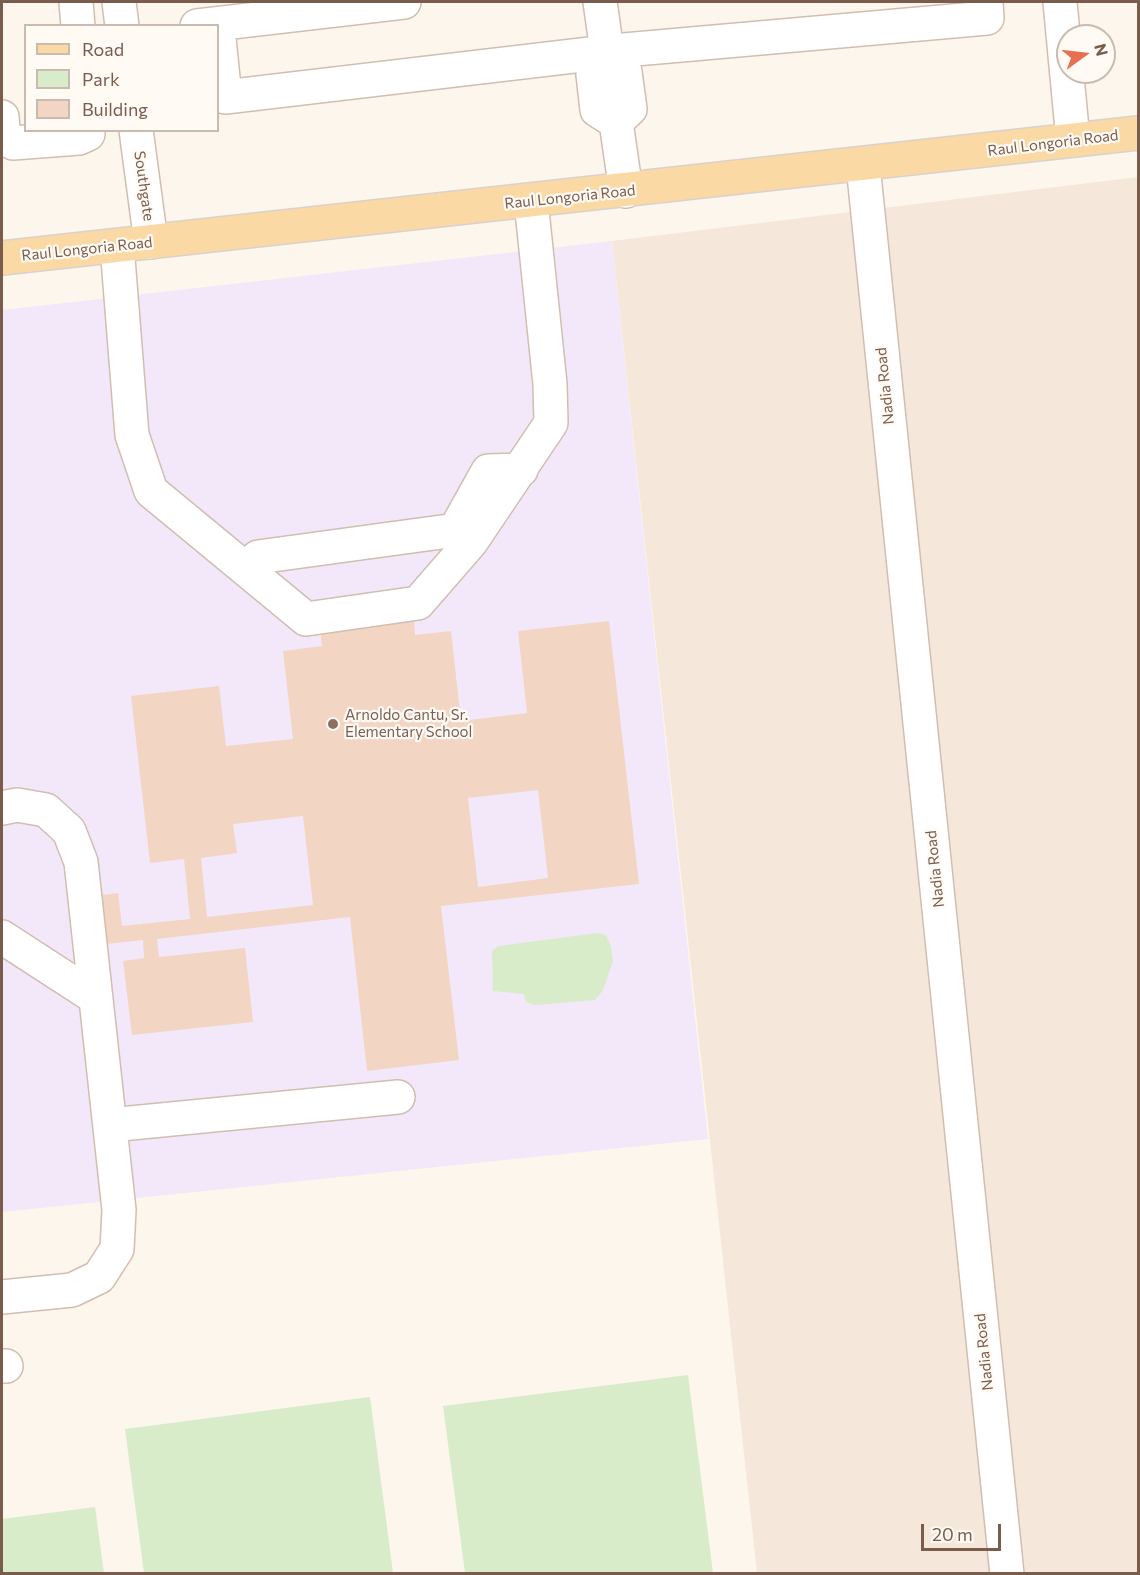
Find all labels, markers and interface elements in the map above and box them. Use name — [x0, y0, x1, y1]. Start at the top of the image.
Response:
legend — [24, 24, 219, 132]
north arrow — [1056, 24, 1116, 84]
text: Road — [82, 38, 124, 60]
text: N — [1091, 41, 1113, 58]
text: Park — [82, 68, 120, 90]
text: Building — [82, 98, 148, 120]
street label: Raul Longoria Road — [987, 126, 1119, 160]
street label: Southgate — [130, 150, 158, 222]
street label: Raul Longoria Road — [504, 181, 636, 213]
street label: Raul Longoria Road — [21, 233, 153, 265]
street label: Nadia Road — [872, 347, 898, 425]
place label: Arnoldo Cantu, Sr. Elementary School — [345, 706, 472, 741]
marker: Arnoldo Cantu, Sr. Elementary School — [326, 717, 340, 731]
street label: Nadia Road — [922, 830, 948, 908]
street label: Nadia Road — [971, 1313, 997, 1391]
scale bar — [924, 1512, 1004, 1550]
text: 20 m — [932, 1523, 973, 1545]

